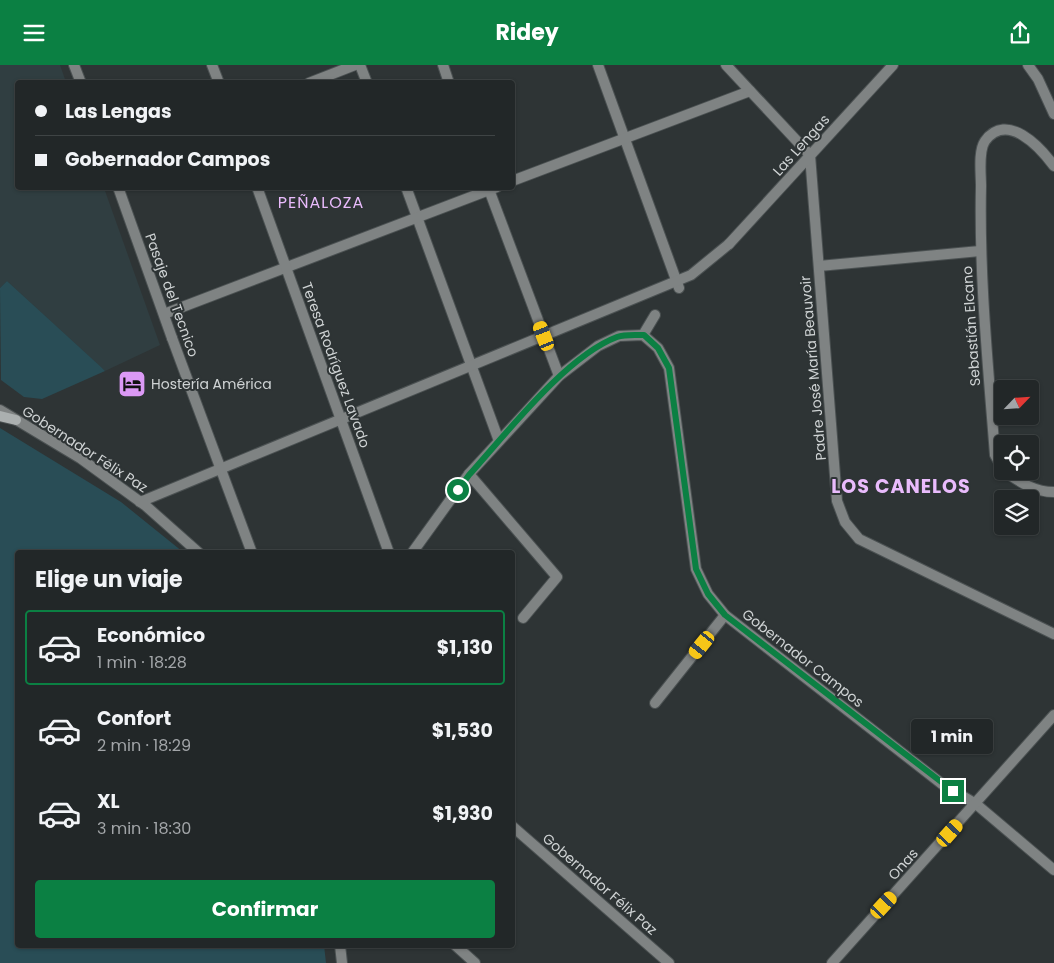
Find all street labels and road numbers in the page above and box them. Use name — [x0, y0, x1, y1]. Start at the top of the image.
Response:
street label: Las Lengas — [768, 110, 834, 180]
street label: Pasaje del Tecnico — [140, 230, 204, 360]
street label: Sebastián Elcano — [957, 265, 985, 387]
street label: Padre José María Beauvoir — [795, 275, 831, 461]
street label: Teresa Rodríguez Lavado — [297, 279, 375, 451]
street label: Gobernador Félix Paz — [18, 401, 152, 497]
street label: Gobernador Campos — [738, 604, 868, 712]
street label: Gobernador Félix Paz — [538, 829, 662, 939]
street label: Onas — [883, 844, 923, 884]

